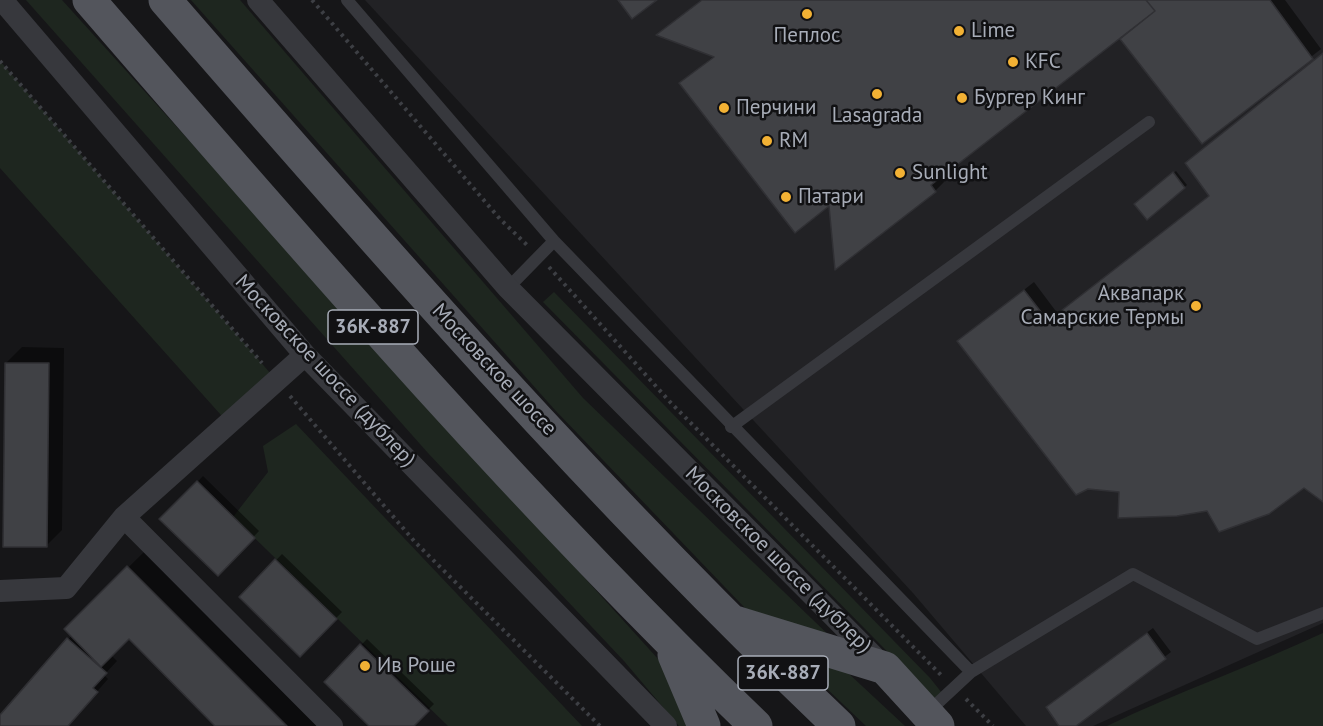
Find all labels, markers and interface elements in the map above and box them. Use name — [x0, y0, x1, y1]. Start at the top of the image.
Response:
marker: Пеплос — [800, 7, 814, 21]
place label: Lime — [971, 18, 1015, 44]
place label: Пеплос — [773, 23, 841, 49]
marker: Lime — [952, 24, 966, 38]
place label: KFC — [1025, 49, 1061, 75]
marker: KFC — [1006, 55, 1020, 69]
place label: Бургер Кинг — [974, 85, 1085, 111]
marker: Lasagrada — [870, 87, 884, 101]
marker: Бургер Кинг — [955, 91, 969, 105]
place label: Перчини — [736, 95, 816, 121]
marker: Перчини — [717, 101, 731, 115]
place label: Lasagrada — [832, 103, 922, 129]
place label: RM — [779, 128, 808, 154]
marker: RM — [760, 134, 774, 148]
place label: Sunlight — [912, 160, 988, 186]
marker: Sunlight — [893, 166, 907, 180]
place label: Патари — [798, 184, 864, 210]
marker: Патари — [779, 190, 793, 204]
street label: Московское шоссе (дублер) — [229, 270, 421, 472]
place label: Аквапарк Самарские Термы — [1021, 281, 1184, 331]
street label: Московское шоссе — [426, 299, 562, 441]
marker: Аквапарк Самарские Термы — [1189, 299, 1203, 313]
road number: 36К-887 — [328, 310, 418, 344]
street label: Московское шоссе (дублер) — [680, 462, 876, 658]
place label: Ив Роше — [377, 653, 456, 679]
road number: 36К-887 — [738, 656, 828, 690]
marker: Ив Роше — [358, 659, 372, 673]

